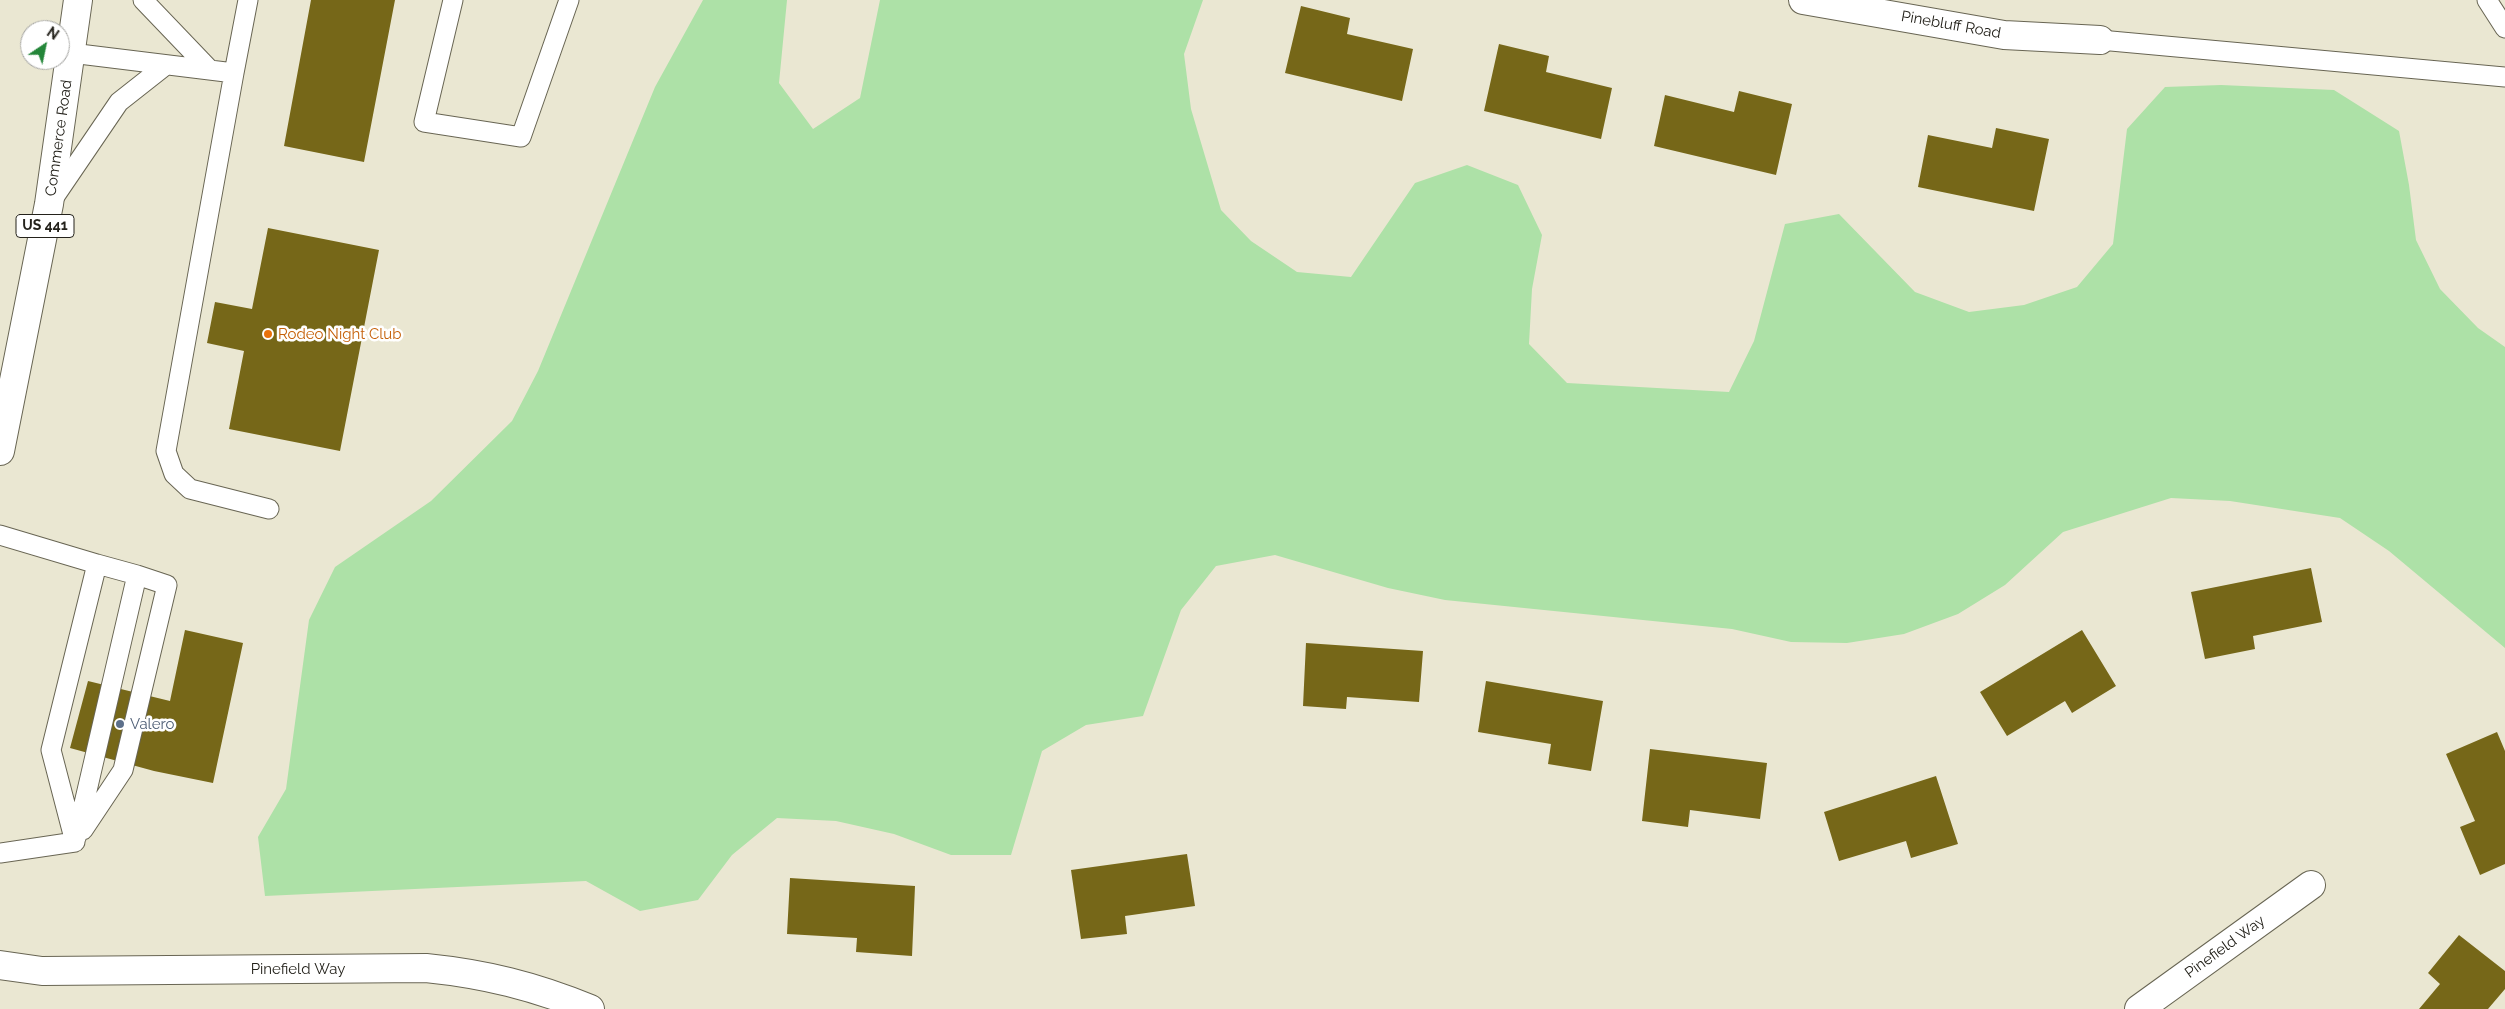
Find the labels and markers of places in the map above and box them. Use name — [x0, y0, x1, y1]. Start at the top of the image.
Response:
place label: Rodeo Night Club — [278, 325, 402, 343]
marker: Rodeo Night Club — [262, 328, 274, 340]
place label: Valero — [130, 715, 174, 733]
marker: Valero — [114, 718, 126, 730]

